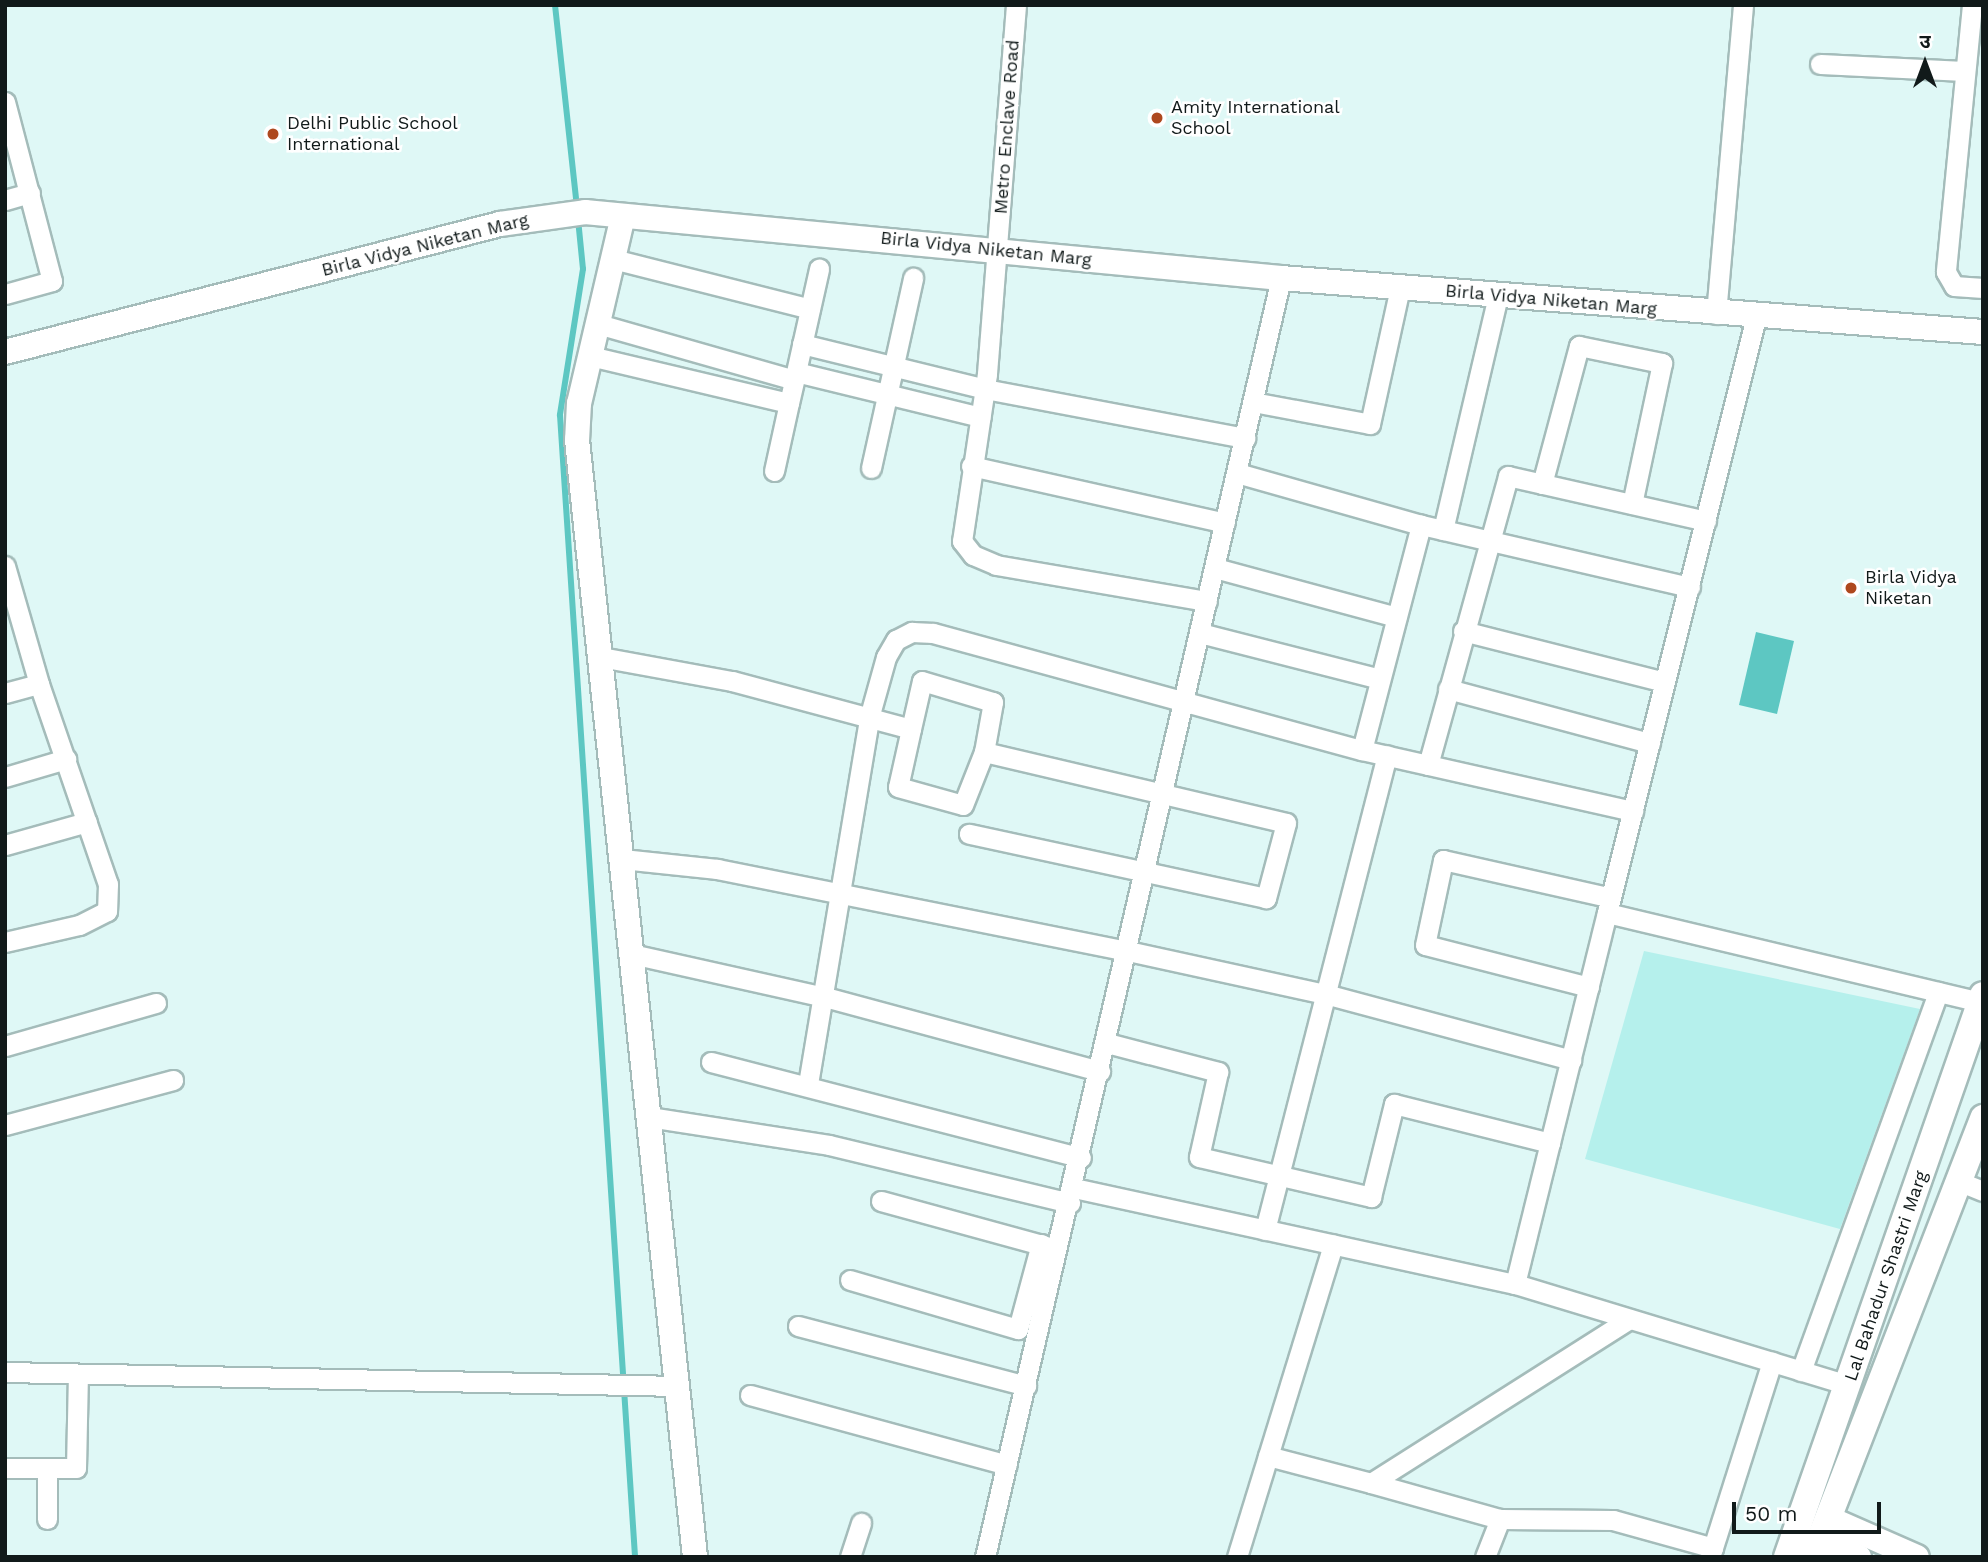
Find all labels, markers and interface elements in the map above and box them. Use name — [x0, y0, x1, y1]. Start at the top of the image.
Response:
north arrow — [1890, 28, 1960, 98]
text: उ — [1919, 30, 1931, 53]
street label: Metro Enclave Road — [990, 39, 1024, 215]
place label: Amity International School — [1171, 97, 1340, 140]
marker: Amity International School — [1149, 110, 1165, 126]
place label: Delhi Public School International — [287, 113, 458, 156]
marker: Delhi Public School International — [265, 126, 281, 142]
street label: Birla Vidya Niketan Marg — [319, 209, 531, 281]
street label: Birla Vidya Niketan Marg — [879, 227, 1093, 271]
street label: Birla Vidya Niketan Marg — [1444, 280, 1658, 320]
place label: Birla Vidya Niketan — [1865, 567, 1958, 610]
marker: Birla Vidya Niketan — [1843, 580, 1859, 596]
street label: Lal Bahadur Shastri Marg — [1840, 1168, 1932, 1384]
scale bar — [1736, 1488, 1885, 1532]
text: 50 m — [1745, 1501, 1797, 1526]

